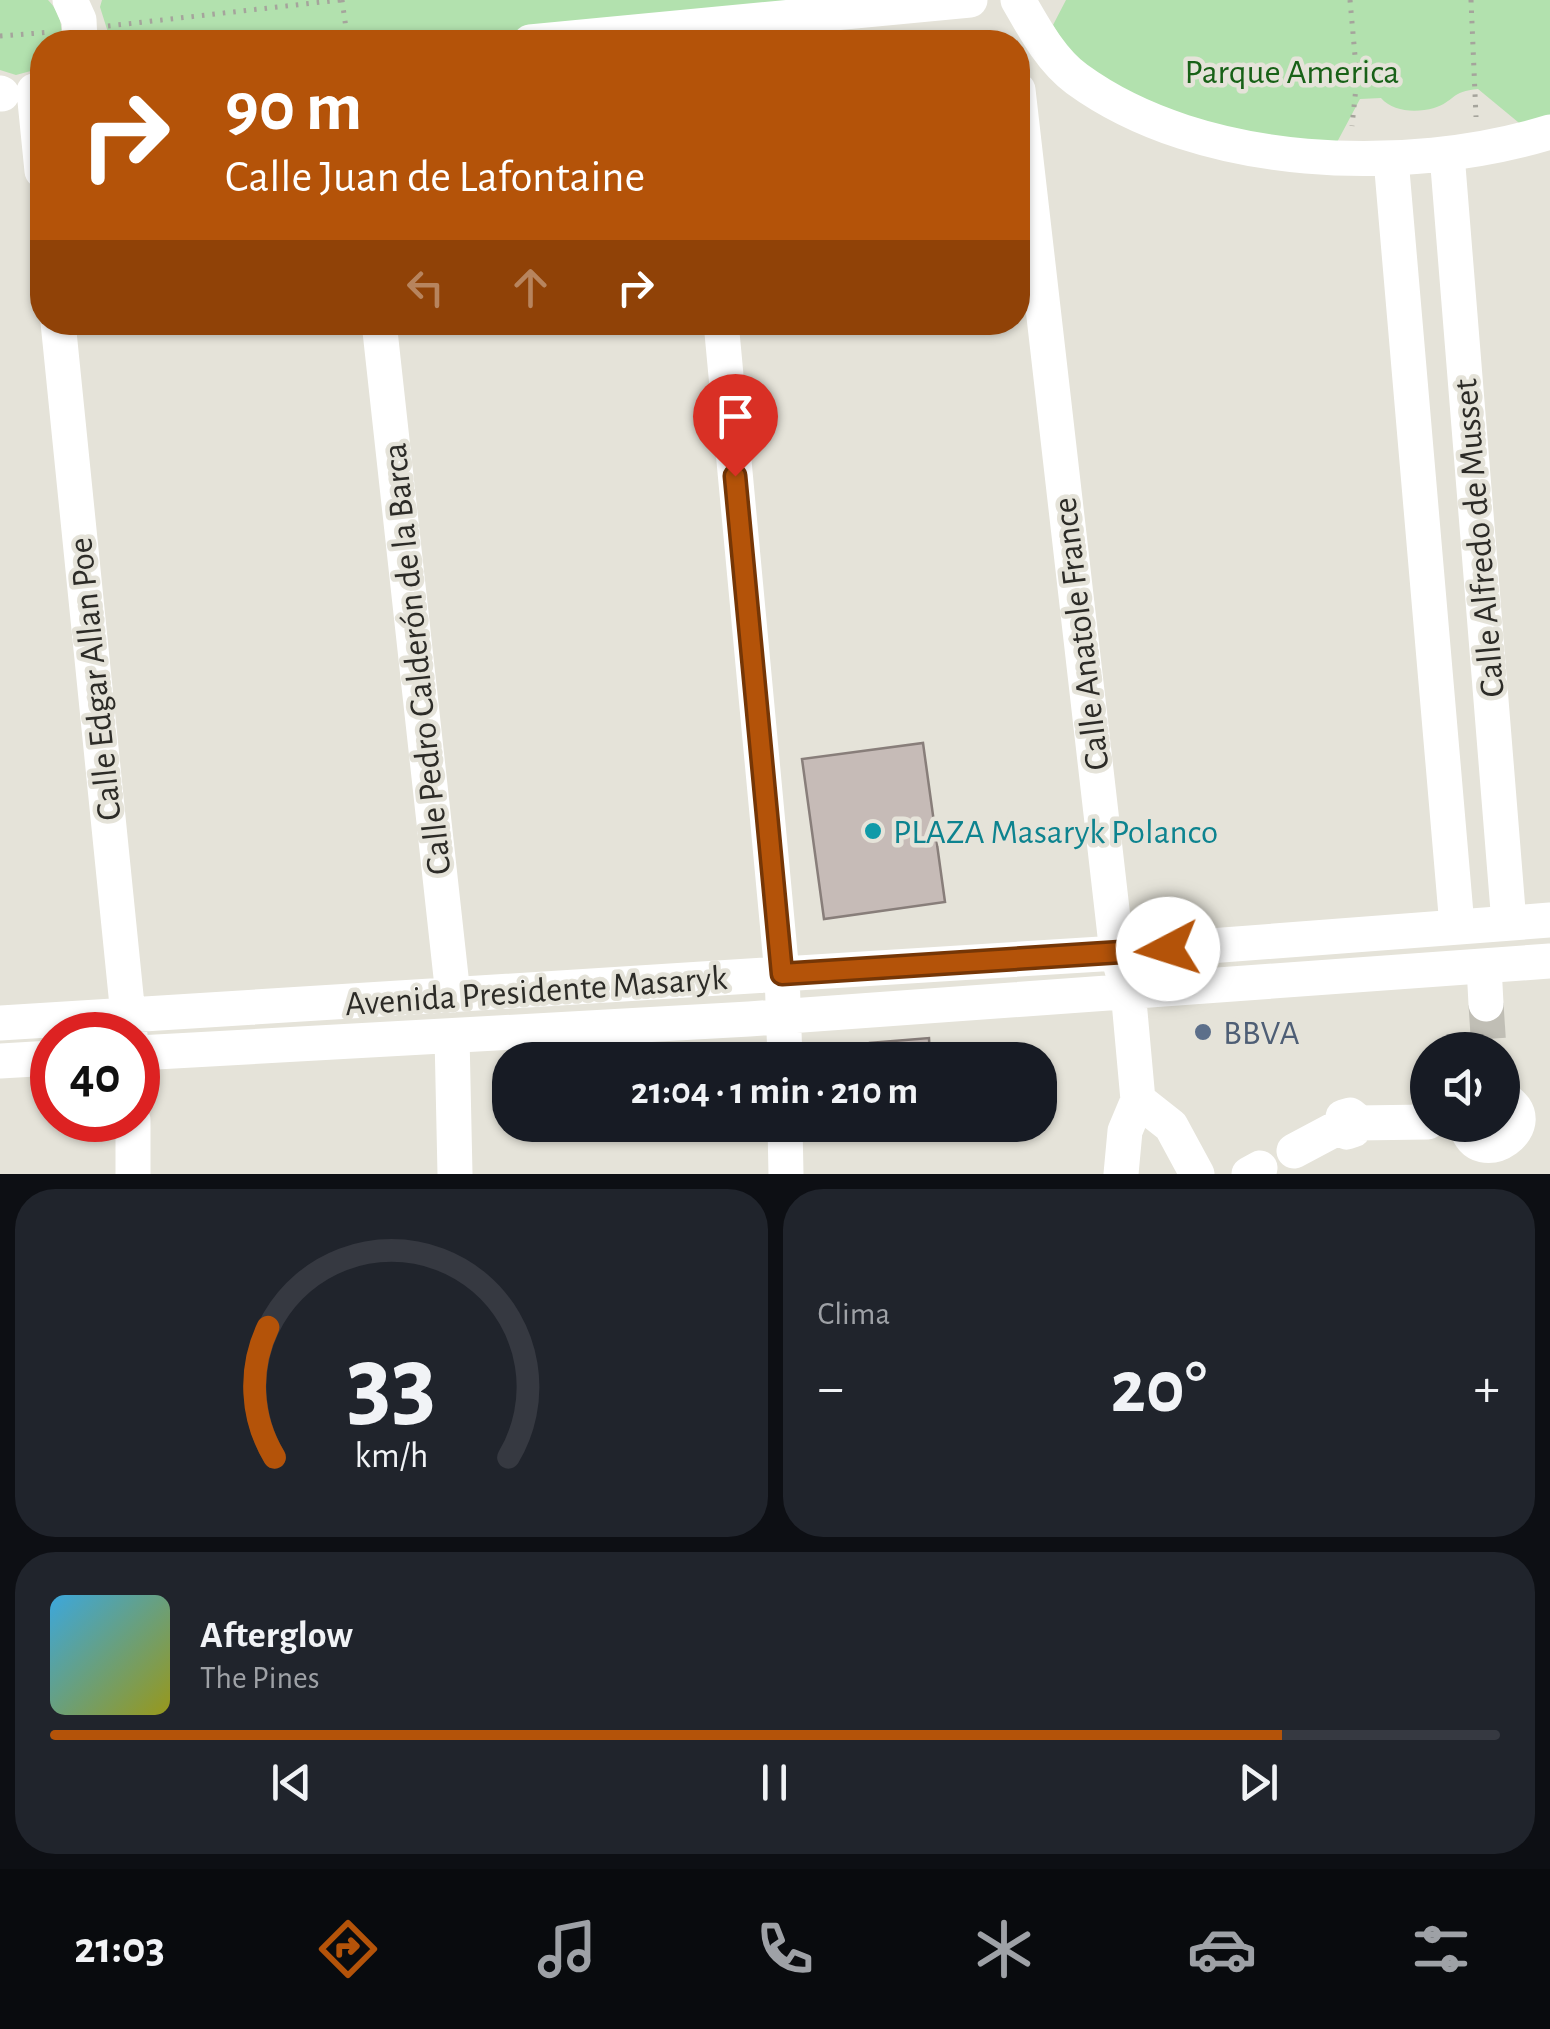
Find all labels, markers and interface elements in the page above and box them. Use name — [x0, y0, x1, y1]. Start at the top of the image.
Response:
park label: Parque America — [1184, 55, 1400, 90]
icon: right — [60, 70, 190, 200]
text: 90 m — [225, 73, 362, 143]
text: Calle Juan de Lafontaine — [225, 155, 645, 200]
icon: left — [398, 260, 453, 315]
icon: ahead — [503, 260, 558, 315]
icon: right — [608, 260, 663, 315]
pin — [693, 374, 778, 477]
street label: Calle Alfredo de Musset — [1448, 377, 1511, 699]
icon: arrive — [708, 389, 763, 444]
street label: Calle Pedro Calderón de la Barca — [377, 441, 458, 876]
street label: Calle Anatole France — [1047, 495, 1116, 772]
street label: Calle Edgar Allan Poe — [63, 536, 128, 822]
place label: PLAZA Masaryk Polanco — [893, 815, 1218, 850]
marker: PLAZA Masaryk Polanco — [862, 820, 884, 842]
position arrow — [1116, 897, 1220, 1001]
street label: Avenida Presidente Masaryk — [344, 961, 728, 1022]
speed limit sign: 40 — [30, 1012, 160, 1142]
place label: BBVA — [1223, 1016, 1300, 1051]
marker: BBVA — [1192, 1021, 1214, 1043]
map controls — [1410, 1032, 1520, 1142]
button: sound — [1410, 1032, 1520, 1142]
text: 21:04 · 1 min · 210 m — [631, 1073, 918, 1111]
text: Clima — [818, 1298, 890, 1330]
text: 33 — [346, 1332, 436, 1436]
text: 20° — [1111, 1351, 1207, 1426]
text: − — [818, 1361, 844, 1416]
text: + — [1474, 1361, 1500, 1416]
text: km/h — [354, 1438, 428, 1474]
text: Afterglow — [200, 1617, 353, 1655]
text: The Pines — [200, 1662, 320, 1694]
icon: previous — [264, 1755, 319, 1810]
icon: pause — [747, 1755, 802, 1810]
icon: next — [1231, 1755, 1286, 1810]
icon: directions — [313, 1914, 383, 1984]
icon: music — [532, 1914, 602, 1984]
icon: phone — [750, 1914, 820, 1984]
icon: climate — [969, 1914, 1039, 1984]
icon: car — [1187, 1914, 1257, 1984]
icon: filters — [1406, 1914, 1476, 1984]
text: 21:03 — [74, 1926, 165, 1971]

